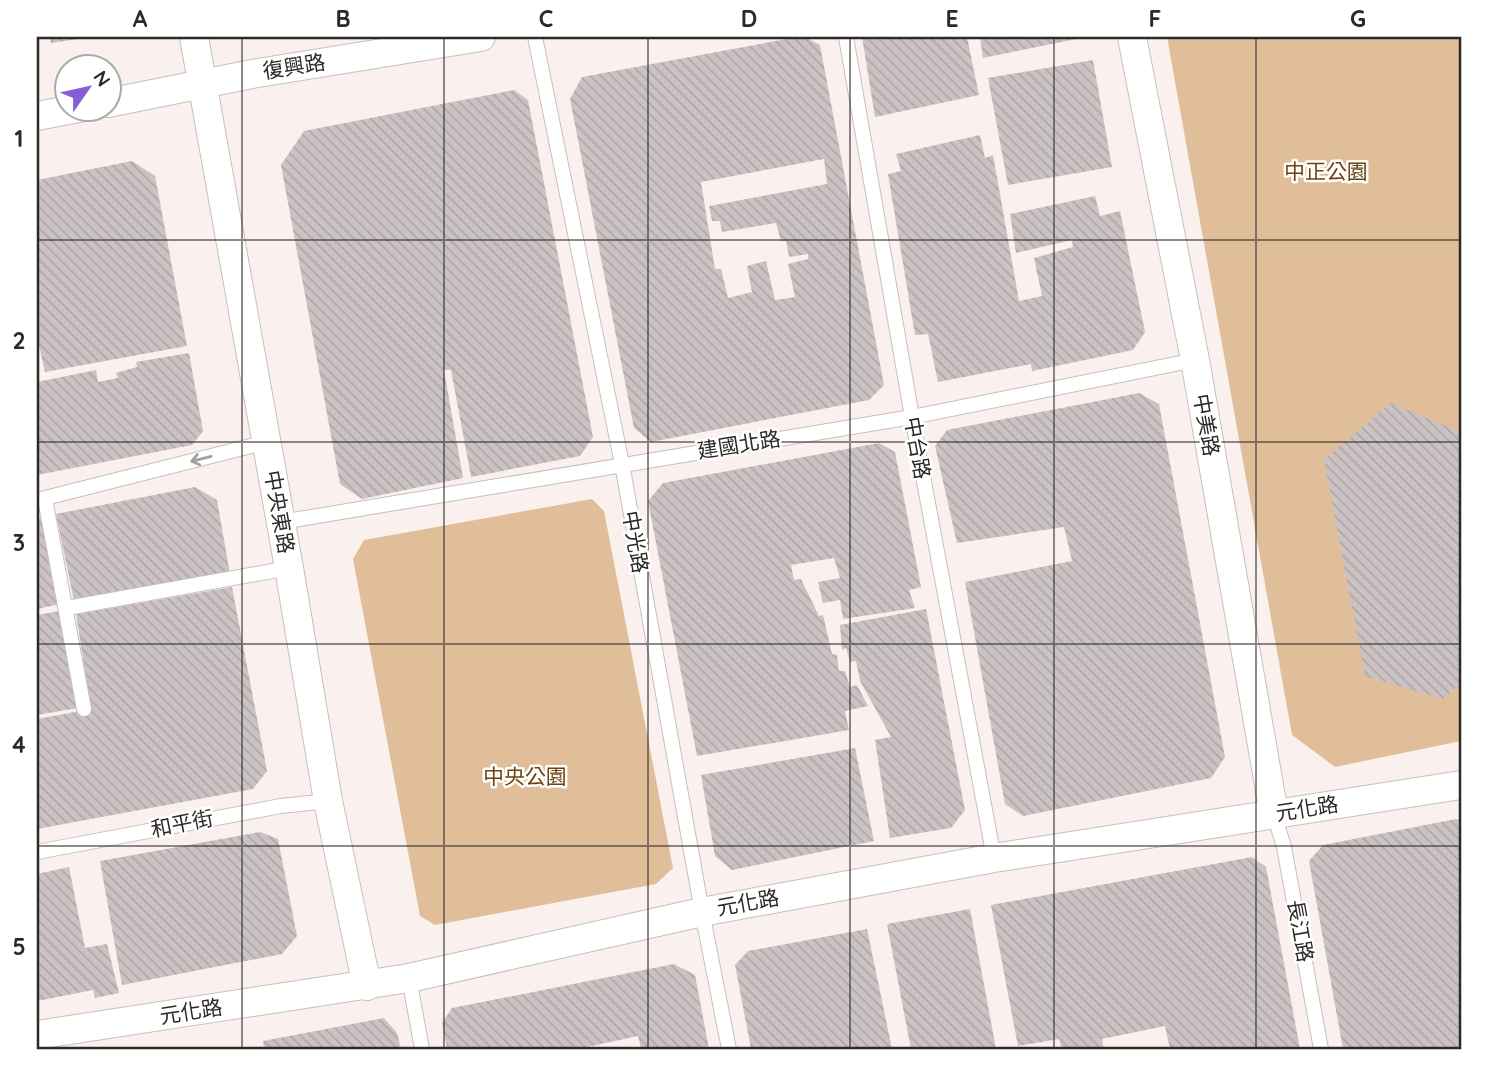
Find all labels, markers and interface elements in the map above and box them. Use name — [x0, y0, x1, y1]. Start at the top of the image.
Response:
text: A — [133, 4, 148, 33]
text: B — [335, 4, 351, 33]
text: C — [539, 4, 553, 33]
text: D — [741, 4, 757, 33]
text: E — [945, 4, 959, 33]
text: F — [1149, 4, 1161, 33]
text: G — [1350, 4, 1366, 33]
street label: 復興路 — [261, 48, 327, 84]
north arrow — [52, 52, 122, 122]
text: N — [88, 66, 116, 91]
text: 1 — [15, 124, 23, 153]
park label: 中正公園 — [1284, 158, 1368, 184]
text: 2 — [12, 326, 26, 355]
street label: 中美路 — [1189, 392, 1225, 458]
street label: 中台路 — [900, 415, 936, 481]
street label: 建國北路 — [695, 425, 782, 463]
one-way arrow — [190, 453, 213, 466]
street label: 中央東路 — [260, 468, 300, 555]
street label: 中光路 — [618, 509, 654, 575]
text: 3 — [13, 528, 25, 557]
text: 4 — [12, 730, 26, 759]
park label: 中央公園 — [483, 763, 567, 789]
street label: 元化路 — [1274, 790, 1340, 826]
street label: 和平街 — [148, 804, 215, 842]
street label: 元化路 — [715, 884, 781, 920]
street label: 長江路 — [1283, 898, 1319, 964]
text: 5 — [12, 932, 26, 961]
street label: 元化路 — [158, 993, 224, 1029]

